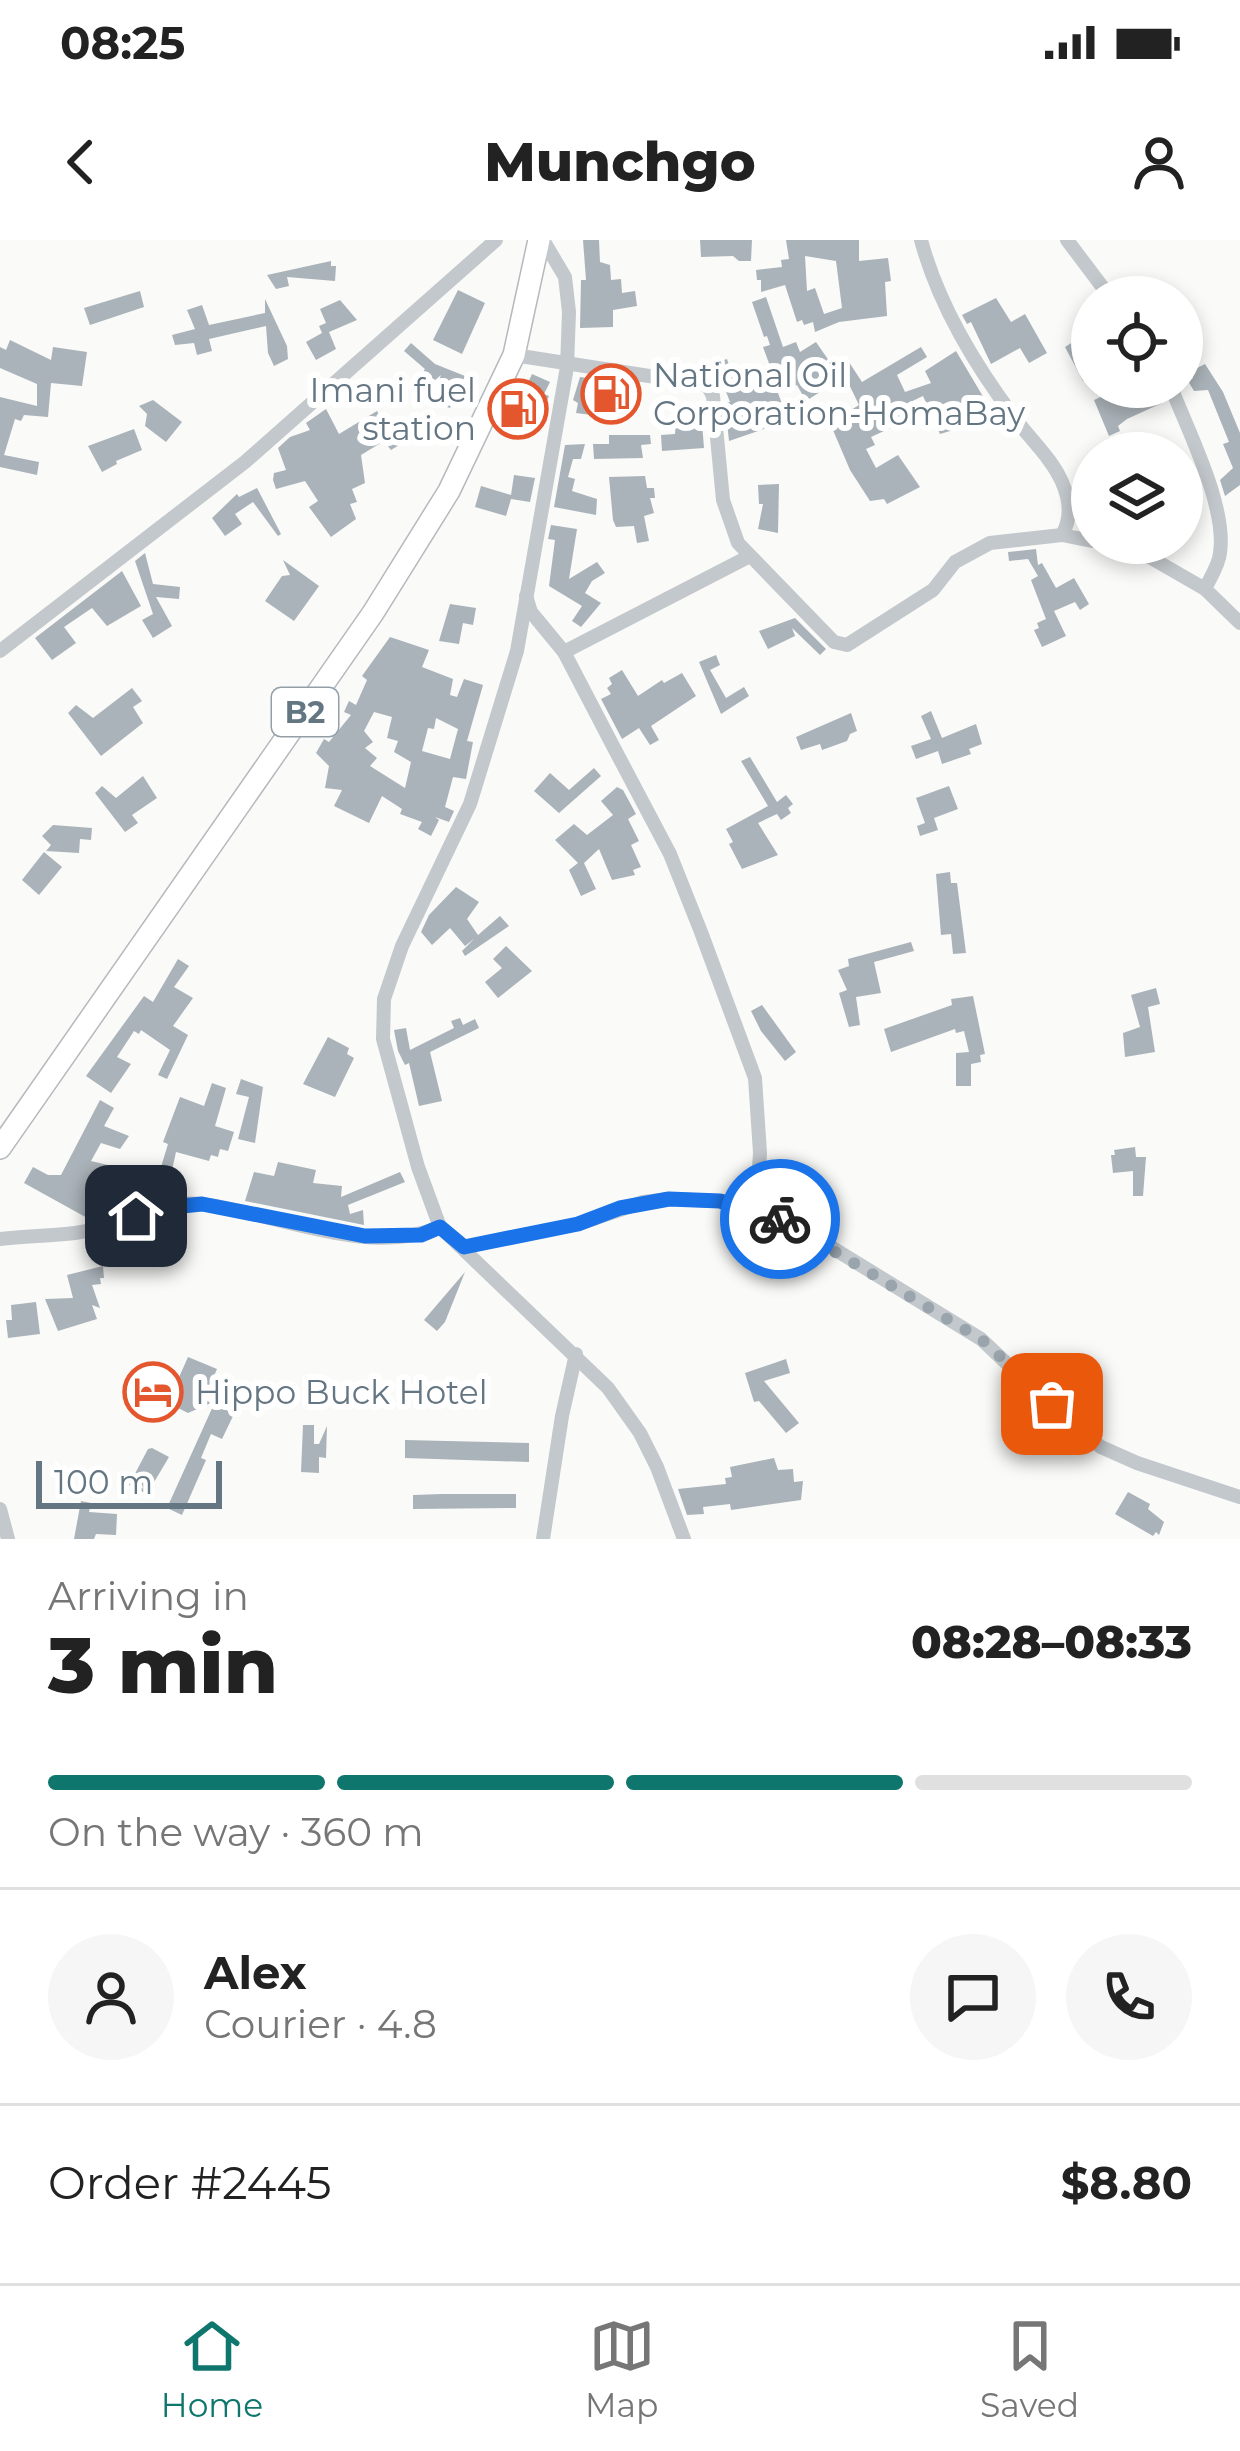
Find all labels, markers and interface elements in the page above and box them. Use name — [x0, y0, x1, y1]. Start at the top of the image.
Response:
text: 08:25 — [60, 15, 185, 70]
icon: back — [48, 129, 114, 195]
text: Munchgo — [484, 129, 756, 195]
icon: person — [1126, 129, 1192, 195]
map controls — [1071, 276, 1203, 564]
button: locate — [1071, 276, 1203, 408]
place label: National Oil Corporation-HomaBay — [653, 355, 1025, 433]
fuel station icon: National Oil Corporation-HomaBay — [580, 363, 642, 425]
place label: Imani fuel station — [310, 370, 476, 448]
fuel station icon: Imani fuel station — [487, 378, 549, 440]
button: layers — [1071, 432, 1203, 564]
road number: B2 — [272, 688, 338, 736]
courier — [720, 1159, 840, 1279]
pin — [85, 1165, 187, 1267]
icon: home — [103, 1183, 169, 1249]
icon: bike — [747, 1186, 813, 1252]
pin — [1001, 1353, 1103, 1455]
hotel icon: Hippo Buck Hotel — [122, 1361, 184, 1423]
icon: bag — [1019, 1371, 1085, 1437]
place label: Hippo Buck Hotel — [195, 1372, 488, 1412]
scale bar — [36, 1455, 222, 1508]
text: 100 m — [54, 1462, 153, 1502]
text: Arriving in — [48, 1572, 249, 1620]
text: 08:28–08:33 — [911, 1614, 1192, 1669]
text: 3 min — [48, 1617, 278, 1713]
text: On the way · 360 m — [48, 1808, 424, 1856]
button: person — [48, 1934, 174, 2060]
button: chat — [910, 1934, 1036, 2060]
button: phone — [1066, 1934, 1192, 2060]
text: Alex — [204, 1945, 307, 2000]
text: Courier · 4.8 — [204, 2000, 437, 2048]
text: Order #2445 — [48, 2155, 331, 2210]
text: $8.80 — [1061, 2155, 1192, 2210]
tab: Home — [161, 2313, 263, 2425]
tab: Map — [585, 2313, 658, 2425]
tab: Saved — [980, 2313, 1079, 2425]

